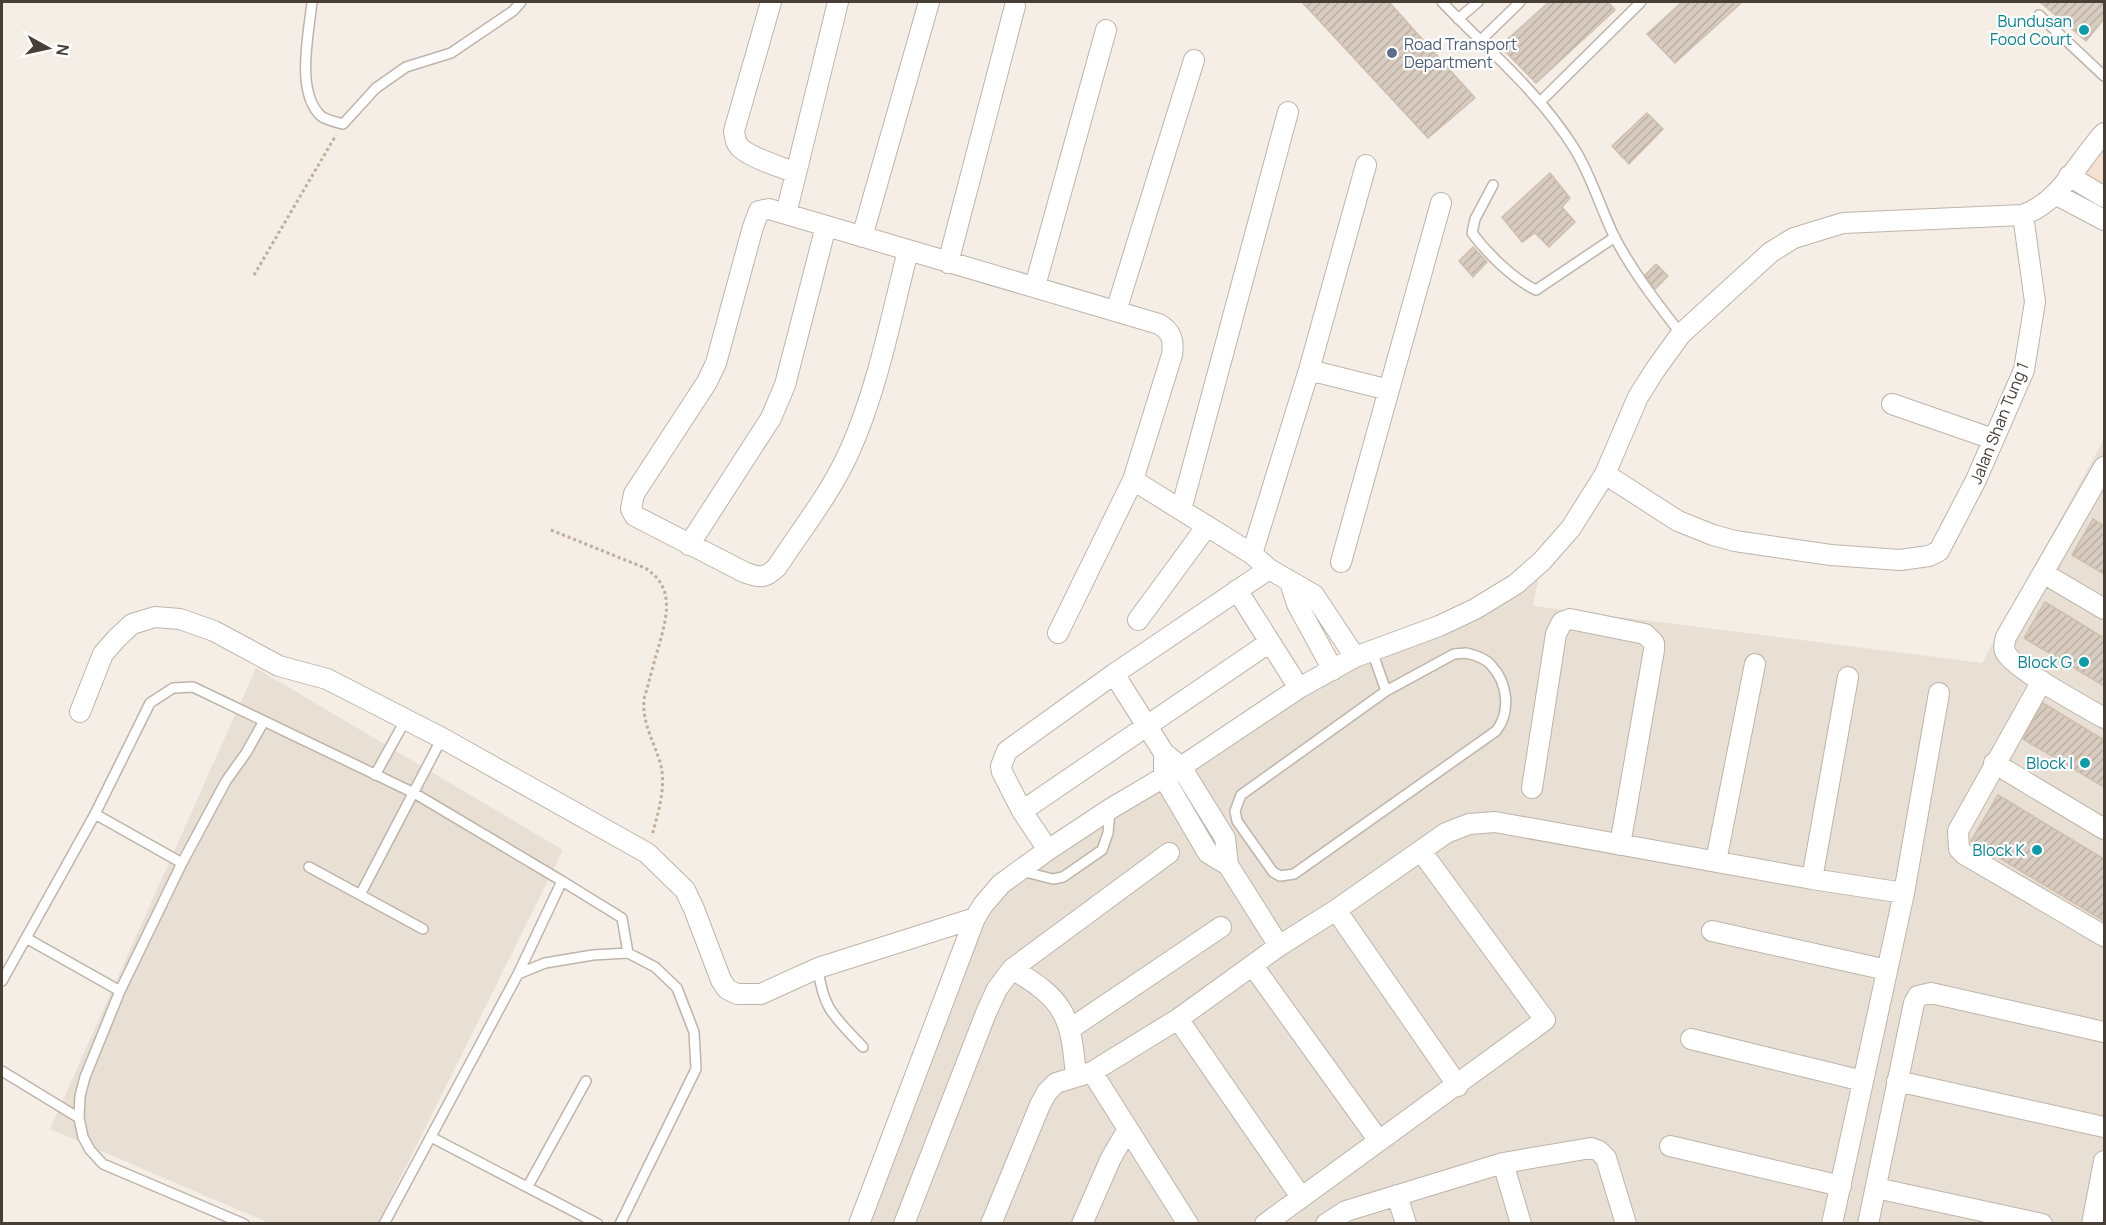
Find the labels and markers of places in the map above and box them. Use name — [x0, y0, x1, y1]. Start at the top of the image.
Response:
place label: Bundusan Food Court — [1990, 10, 2072, 50]
marker: Bundusan Food Court — [2077, 23, 2091, 37]
place label: Road Transport Department — [1404, 33, 1517, 73]
marker: Road Transport Department — [1385, 46, 1399, 60]
place label: Block G — [2018, 651, 2072, 673]
marker: Block G — [2077, 655, 2091, 669]
place label: Block I — [2026, 752, 2073, 774]
marker: Block I — [2078, 756, 2092, 770]
place label: Block K — [1973, 839, 2025, 861]
marker: Block K — [2030, 843, 2044, 857]

